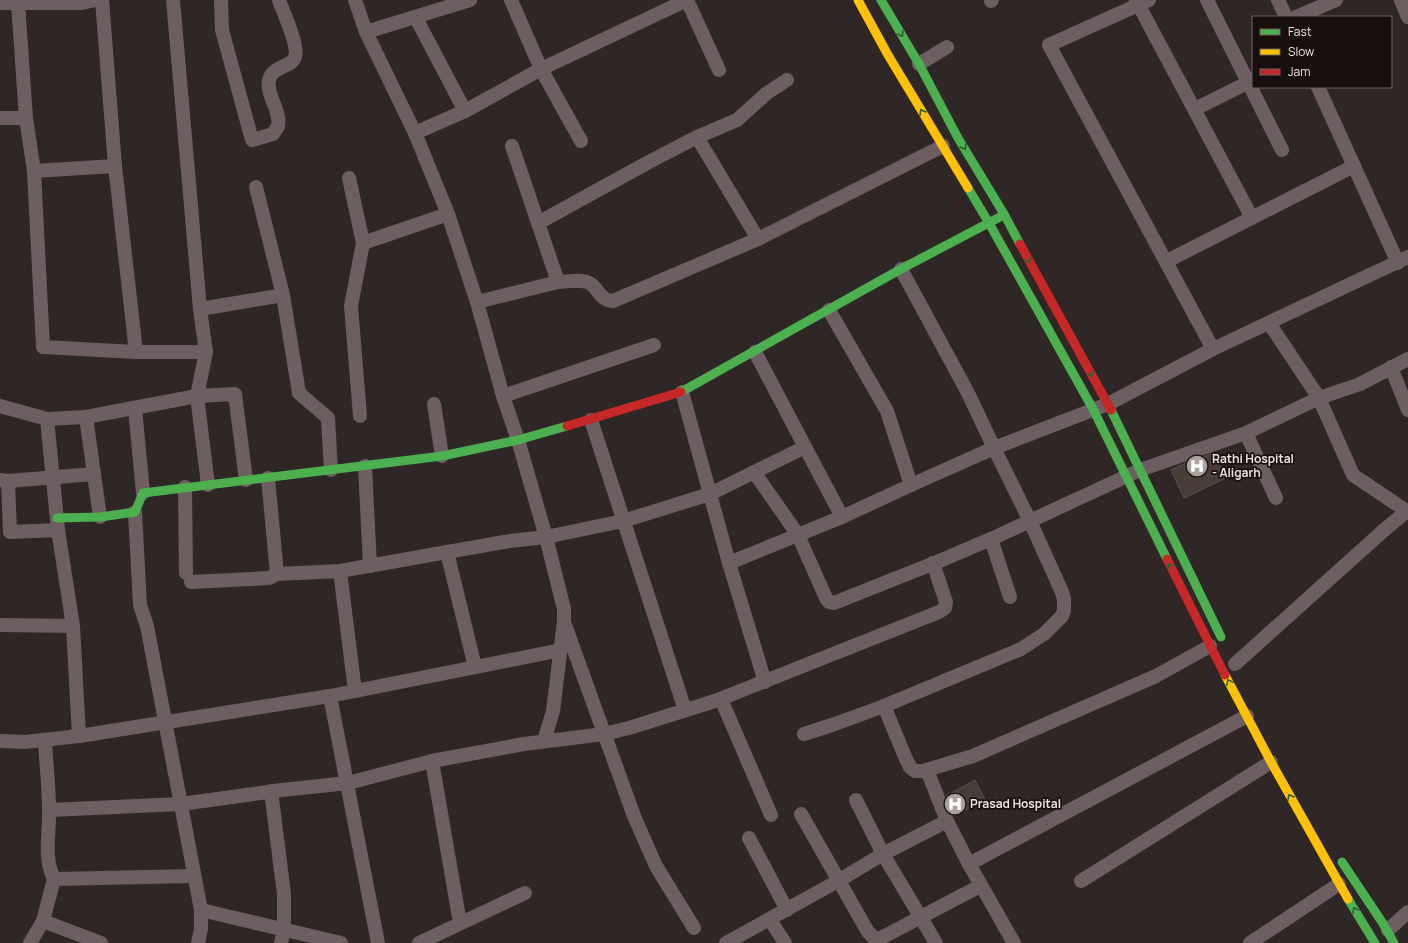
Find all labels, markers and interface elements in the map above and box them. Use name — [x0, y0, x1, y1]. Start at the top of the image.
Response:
legend — [1252, 16, 1392, 88]
text: Fast — [1288, 23, 1312, 40]
one-way arrow — [896, 30, 903, 37]
text: Slow — [1288, 43, 1314, 60]
text: Jam — [1288, 63, 1310, 80]
one-way arrow — [920, 109, 927, 116]
one-way arrow — [959, 143, 967, 150]
one-way arrow — [1024, 256, 1032, 263]
one-way arrow — [1087, 370, 1094, 377]
place label: Rathi Hospital - Aligarh — [1212, 450, 1294, 481]
hospital icon: Rathi Hospital - Aligarh — [1184, 453, 1210, 479]
one-way arrow — [1167, 563, 1175, 570]
one-way arrow — [1226, 679, 1234, 686]
hospital icon: Prasad Hospital — [942, 791, 968, 817]
one-way arrow — [1288, 794, 1295, 801]
place label: Prasad Hospital — [970, 795, 1061, 812]
one-way arrow — [1352, 907, 1359, 914]

